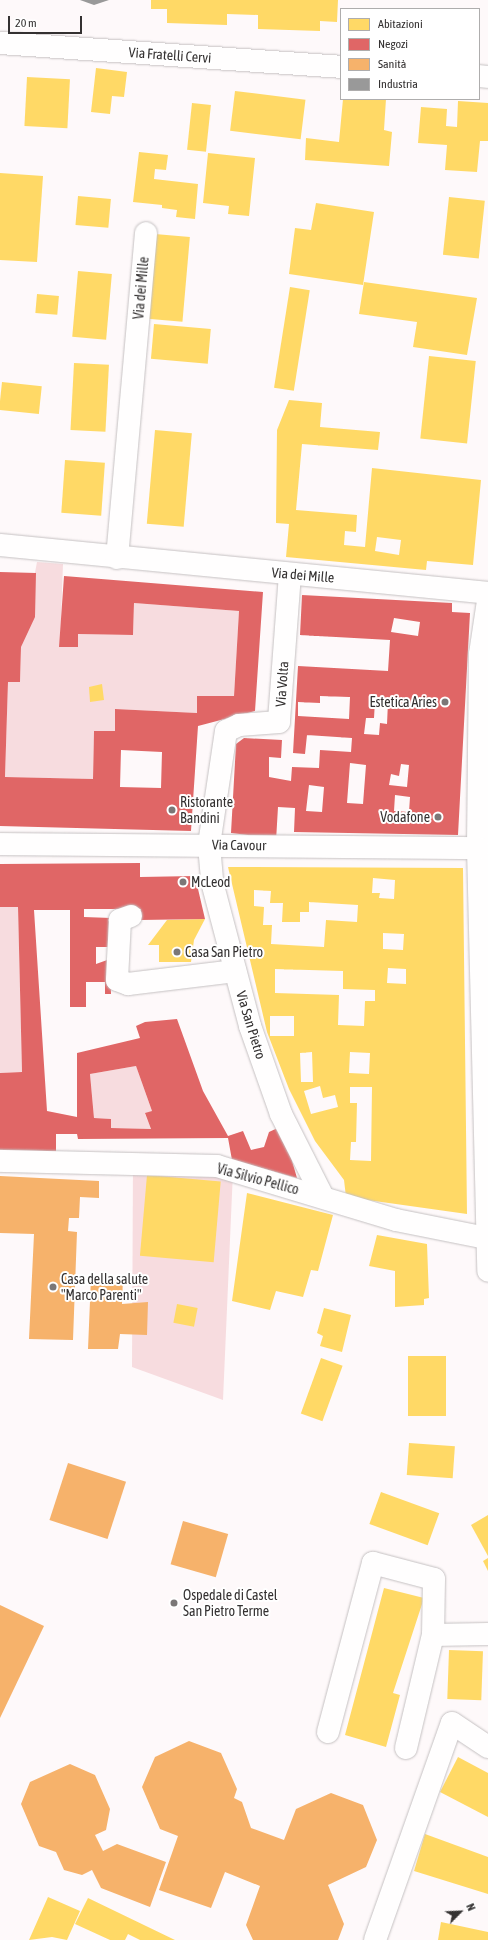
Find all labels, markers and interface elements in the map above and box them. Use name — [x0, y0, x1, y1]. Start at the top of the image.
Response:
scale bar — [10, 8, 84, 34]
legend — [340, 8, 480, 100]
text: 20 m — [15, 16, 37, 30]
text: Abitazioni — [378, 17, 423, 31]
text: Negozi — [378, 37, 408, 51]
street label: Via Fratelli Cervi — [128, 44, 212, 66]
text: Sanità — [378, 57, 406, 71]
text: Industria — [378, 77, 418, 91]
street label: Via dei Mille — [130, 256, 152, 320]
street label: Via dei Mille — [271, 564, 335, 586]
street label: Via Volta — [272, 661, 292, 707]
place label: Estetica Aries — [369, 694, 437, 710]
marker: Estetica Aries — [440, 697, 450, 707]
place label: Ristorante Bandini — [180, 794, 233, 826]
marker: Ristorante Bandini — [167, 805, 177, 815]
place label: Vodafone — [380, 809, 430, 825]
marker: Vodafone — [433, 812, 443, 822]
street label: Via Cavour — [212, 836, 266, 854]
place label: McLeod — [191, 874, 230, 890]
marker: McLeod — [178, 877, 188, 887]
place label: Casa San Pietro — [185, 944, 263, 960]
marker: Casa San Pietro — [172, 947, 182, 957]
street label: Via San Pietro — [233, 989, 269, 1061]
street label: Via Silvio Pellico — [215, 1160, 301, 1198]
place label: Casa della salute "Marco Parenti" — [61, 1271, 148, 1304]
marker: Casa della salute "Marco Parenti" — [48, 1282, 58, 1292]
place label: Ospedale di Castel San Pietro Terme — [183, 1587, 278, 1620]
marker: Ospedale di Castel San Pietro Terme — [168, 1597, 180, 1609]
north arrow — [440, 1892, 480, 1932]
text: N — [464, 1902, 478, 1913]

